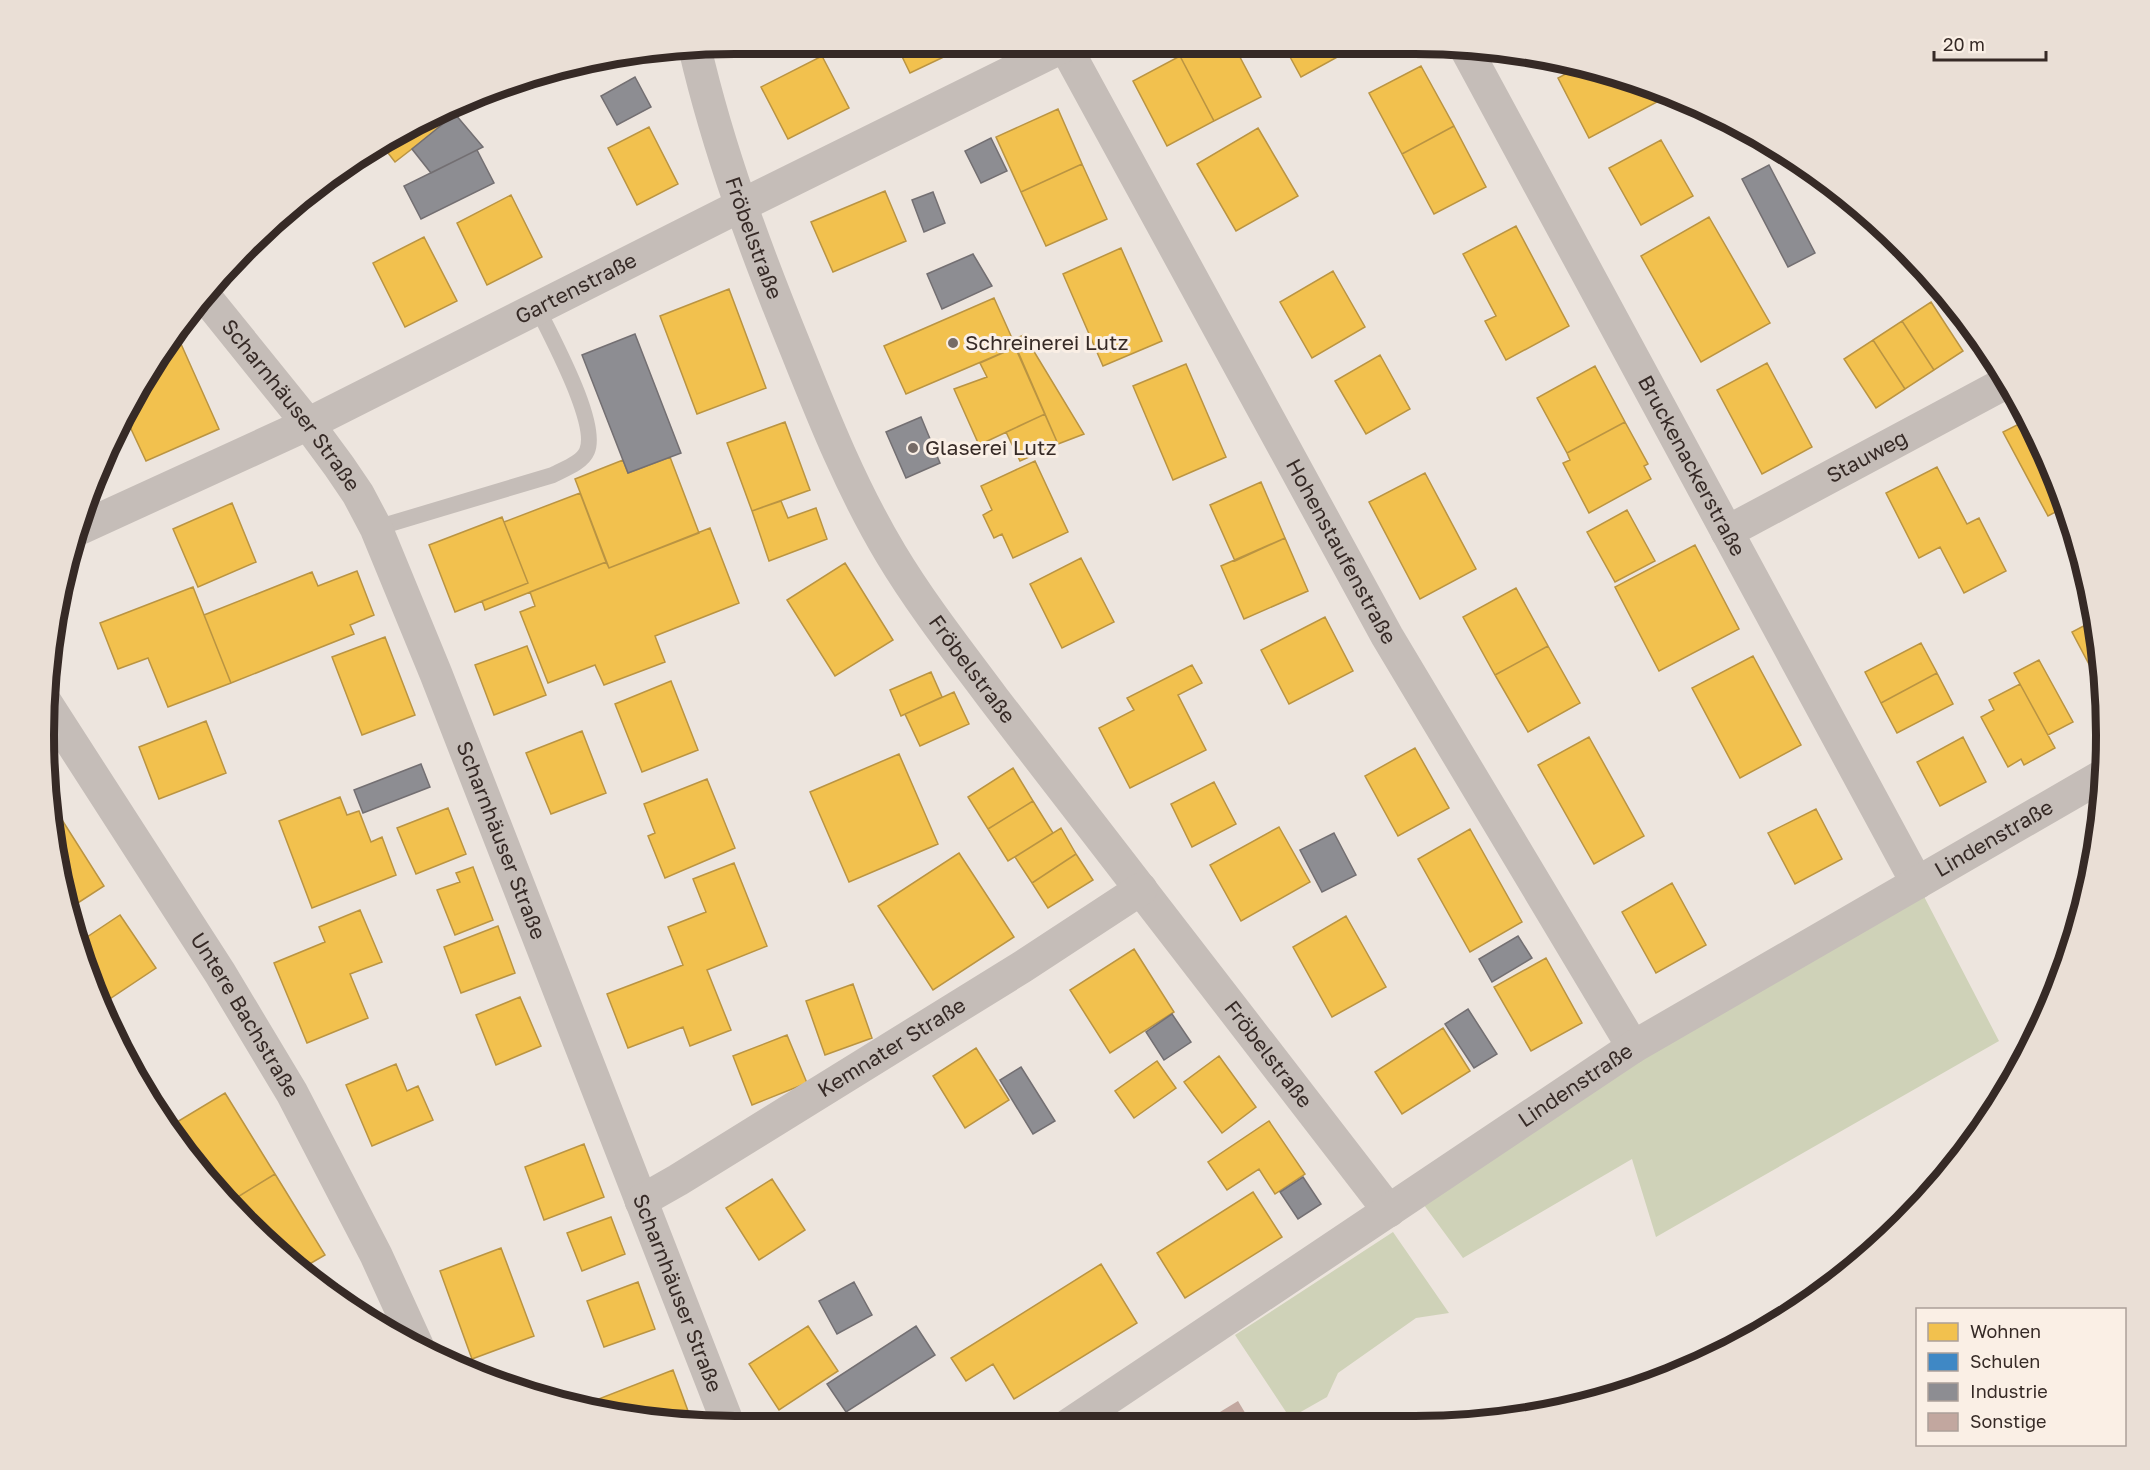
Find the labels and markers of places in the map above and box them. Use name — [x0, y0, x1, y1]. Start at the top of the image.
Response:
place label: Schreinerei Lutz — [965, 329, 1129, 355]
marker: Schreinerei Lutz — [946, 336, 960, 350]
place label: Glaserei Lutz — [925, 434, 1057, 460]
marker: Glaserei Lutz — [906, 441, 920, 455]

